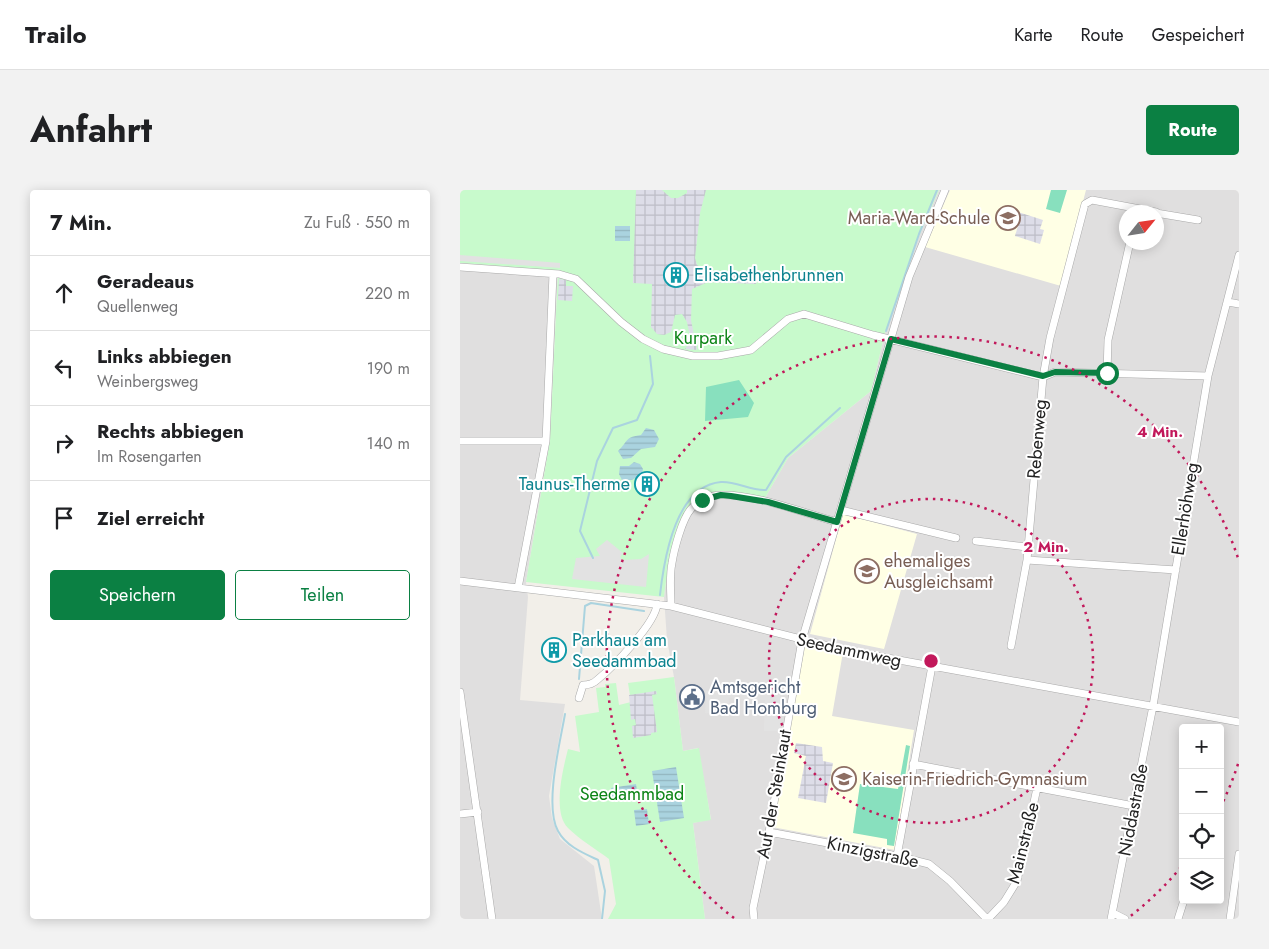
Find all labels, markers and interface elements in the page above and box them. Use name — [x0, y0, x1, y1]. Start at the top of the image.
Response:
text: Trailo — [25, 17, 87, 52]
text: Karte — [1014, 22, 1053, 48]
text: Route — [1081, 22, 1123, 48]
text: Gespeichert — [1151, 22, 1244, 48]
text: Anfahrt — [30, 105, 152, 155]
button: Route — [1146, 105, 1239, 155]
place label: Maria-Ward-Schule — [848, 205, 990, 231]
school or university icon: Maria-Ward-Schule — [995, 205, 1021, 231]
north arrow — [1119, 205, 1164, 250]
text: 7 Min. — [50, 208, 112, 238]
text: Zu Fuß · 550 m — [304, 211, 410, 234]
building icon: Elisabethenbrunnen — [663, 262, 689, 288]
place label: Elisabethenbrunnen — [694, 262, 844, 288]
text: Geradeaus — [97, 268, 194, 295]
icon: ahead — [50, 279, 78, 307]
text: 220 m — [365, 282, 410, 305]
text: Quellenweg — [97, 295, 178, 318]
park label: Kurpark — [674, 325, 732, 351]
text: Links abbiegen — [97, 343, 232, 370]
icon: left — [50, 354, 78, 382]
text: 190 m — [367, 357, 410, 380]
route start — [1096, 362, 1119, 385]
text: Weinbergsweg — [97, 370, 198, 393]
street label: Rebenweg — [1021, 398, 1053, 480]
text: Rechts abbiegen — [97, 418, 244, 445]
text: 4 Min. — [1137, 421, 1183, 443]
icon: right — [50, 429, 78, 457]
text: 140 m — [367, 432, 410, 455]
text: Im Rosengarten — [97, 445, 202, 468]
street label: Ellerhöhweg — [1165, 461, 1205, 557]
place label: Taunus-Therme — [519, 471, 630, 497]
building icon: Taunus-Therme — [634, 471, 660, 497]
route end — [691, 489, 714, 512]
icon: arrive — [50, 504, 78, 532]
text: Ziel erreicht — [97, 505, 204, 532]
text: 2 Min. — [1023, 536, 1069, 558]
place label: ehemaliges Ausgleichsamt — [884, 548, 994, 595]
school or university icon: ehemaliges Ausgleichsamt — [854, 558, 880, 584]
button: Speichern — [50, 570, 225, 620]
button: Teilen — [235, 570, 410, 620]
street label: Seedammweg — [794, 626, 904, 674]
place label: Parkhaus am Seedammbad — [572, 627, 677, 674]
building icon: Parkhaus am Seedammbad — [541, 637, 567, 663]
centre of rings — [922, 652, 940, 670]
place label: Amtsgericht Bad Homburg — [710, 674, 817, 721]
public building icon: Amtsgericht Bad Homburg — [679, 684, 705, 710]
map controls — [1179, 724, 1224, 904]
button: + — [1179, 724, 1224, 769]
street label: Auf der Steinkaut — [750, 727, 798, 861]
street label: Niddastraße — [1111, 762, 1155, 858]
school or university icon: Kaiserin-Friedrich-Gymnasium — [831, 766, 857, 792]
place label: Kaiserin-Friedrich-Gymnasium — [862, 766, 1088, 792]
button: − — [1179, 769, 1224, 814]
park label: Seedammbad — [580, 781, 684, 807]
street label: Mainstraße — [1000, 799, 1046, 887]
button: locate — [1179, 814, 1224, 859]
street label: Kinzigstraße — [825, 830, 921, 874]
button: layers — [1179, 859, 1224, 904]

